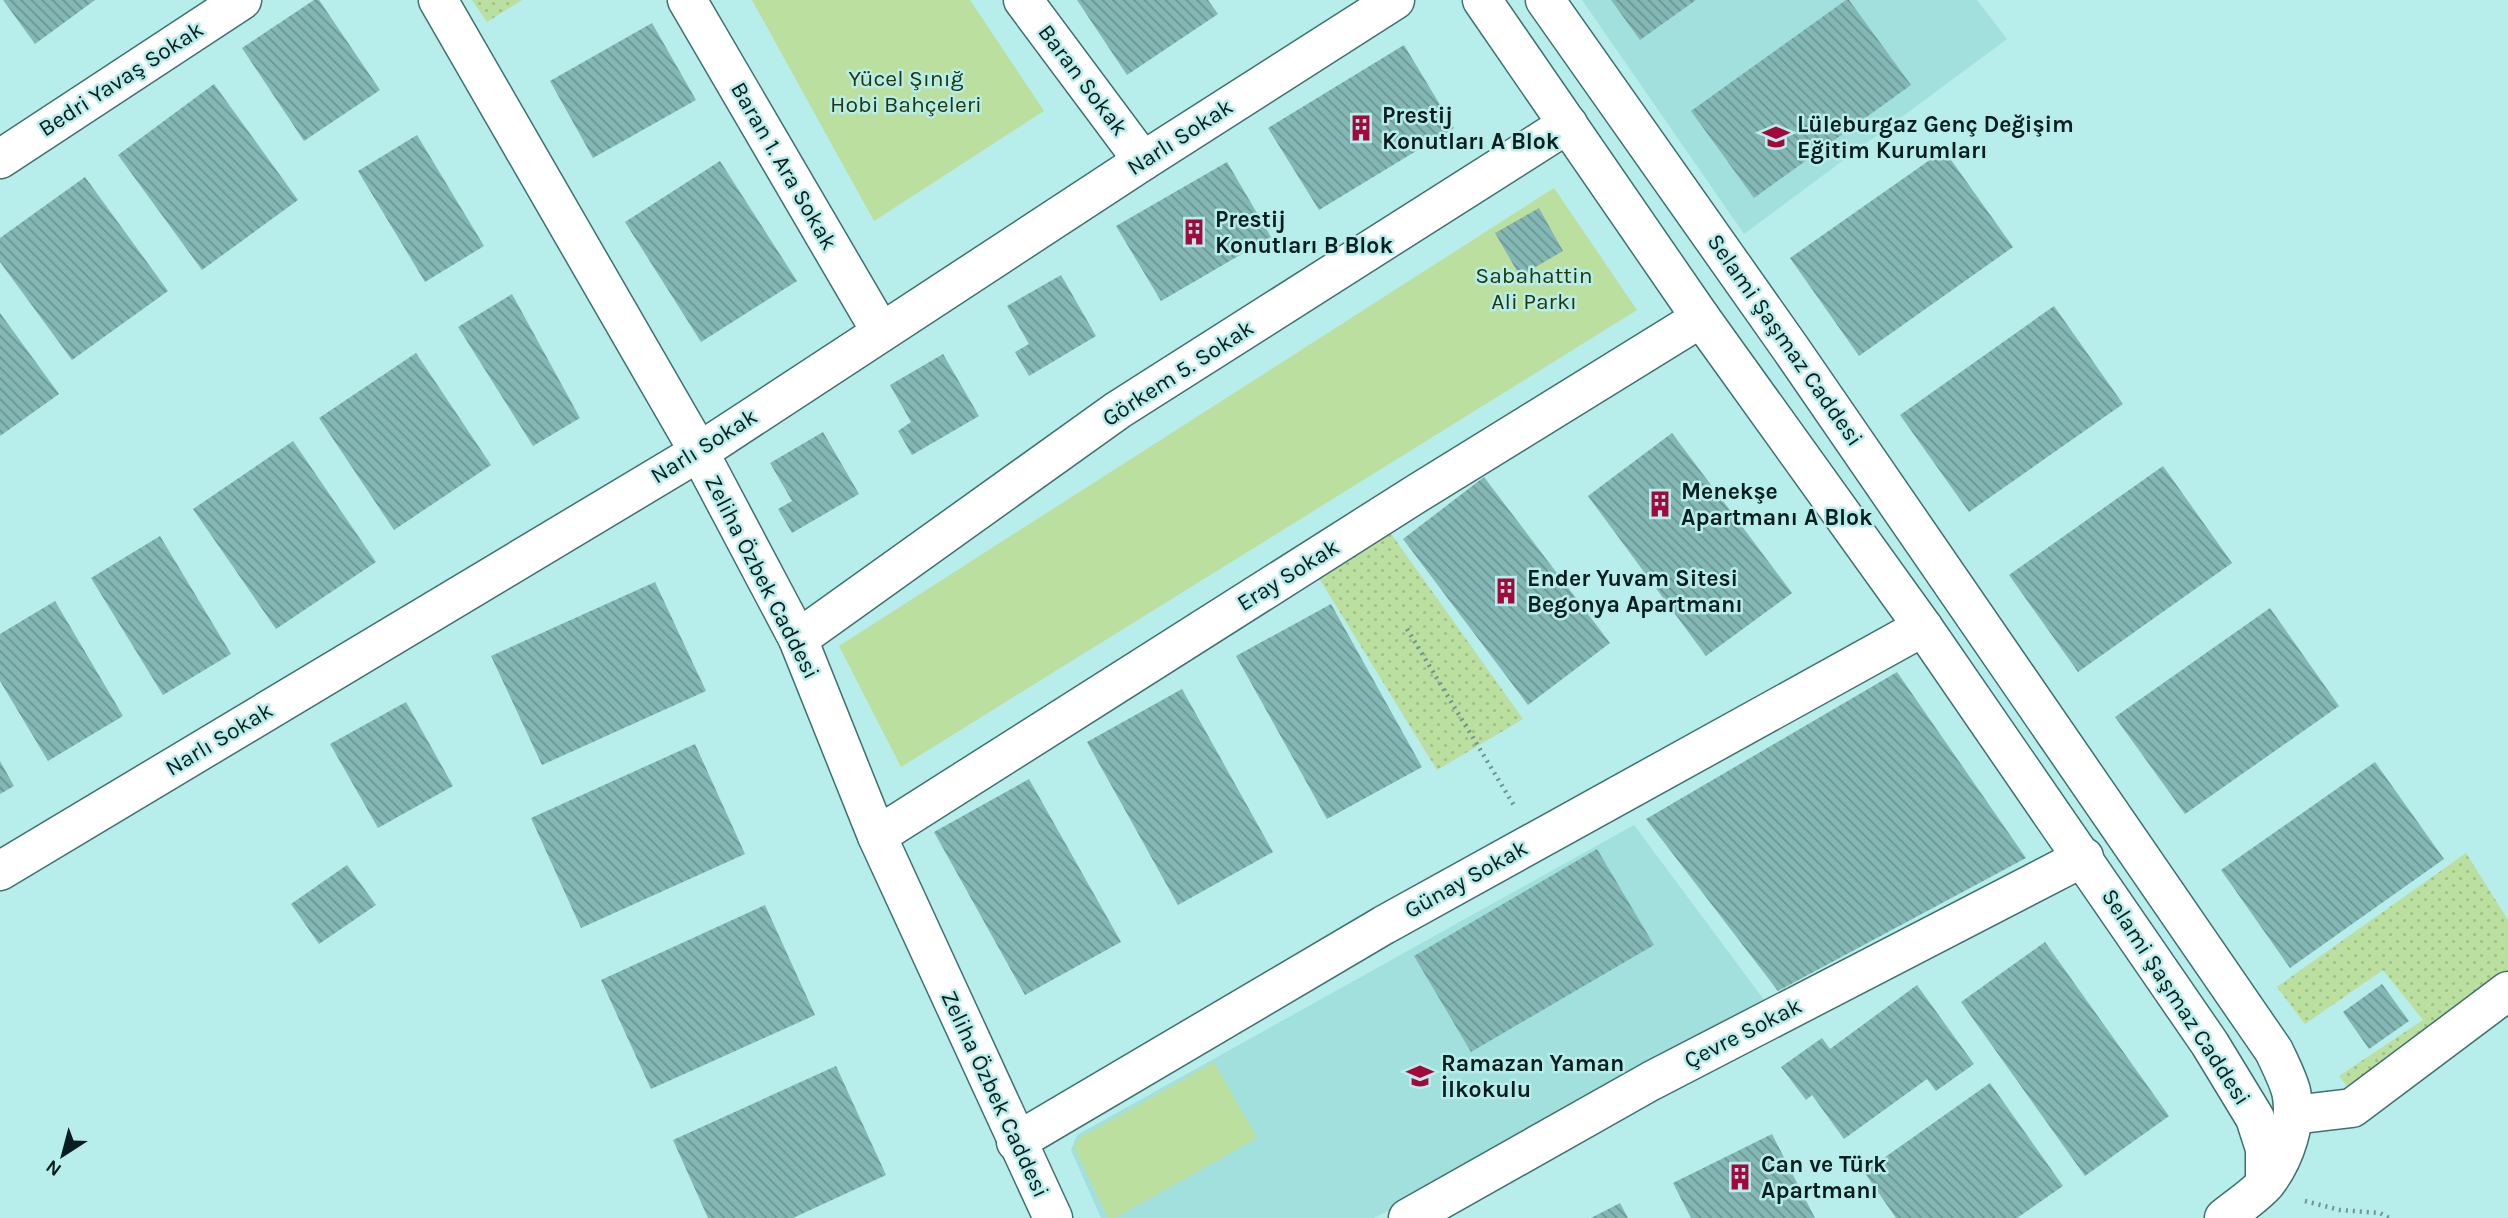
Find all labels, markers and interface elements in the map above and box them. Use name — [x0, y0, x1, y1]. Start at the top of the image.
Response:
street label: Bedri Yavaş Sokak — [34, 16, 209, 142]
street label: Baran Sokak — [1032, 19, 1134, 141]
park label: Yücel Şınığ Hobi Bahçeleri — [830, 65, 982, 118]
street label: Baran 1. Ara Sokak — [725, 77, 843, 255]
street label: Narlı Sokak — [1122, 93, 1238, 181]
place label: Prestij Konutları A Blok — [1382, 102, 1560, 155]
place label: Lüleburgaz Genç Değişim Eğitim Kurumları — [1797, 111, 2074, 164]
building icon: Prestij Konutları A Blok — [1346, 113, 1376, 143]
school or university icon: Lüleburgaz Genç Değişim Eğitim Kurumları — [1761, 122, 1791, 152]
place label: Prestij Konutları B Blok — [1215, 206, 1393, 259]
building icon: Prestij Konutları B Blok — [1179, 217, 1209, 247]
street label: Selami Şaşmaz Caddesi — [1701, 229, 1869, 451]
park label: Sabahattin Ali Parkı — [1475, 262, 1593, 315]
street label: Görkem 5. Sokak — [1097, 314, 1259, 432]
street label: Narlı Sokak — [646, 403, 762, 489]
street label: Zeliha Özbek Caddesi — [699, 471, 825, 683]
place label: Menekşe Apartmanı A Blok — [1681, 478, 1873, 531]
building icon: Menekşe Apartmanı A Blok — [1645, 489, 1675, 519]
street label: Eray Sokak — [1232, 533, 1344, 617]
place label: Ender Yuvam Sitesi Begonya Apartmanı — [1527, 565, 1743, 618]
building icon: Ender Yuvam Sitesi Begonya Apartmanı — [1491, 576, 1521, 606]
street label: Narlı Sokak — [160, 696, 278, 782]
street label: Günay Sokak — [1400, 834, 1532, 924]
street label: Selami Şaşmaz Caddesi — [2096, 884, 2256, 1110]
street label: Zeliha Özbek Caddesi — [935, 986, 1055, 1202]
street label: Çevre Sokak — [1680, 992, 1806, 1074]
place label: Ramazan Yaman İlkokulu — [1441, 1050, 1624, 1103]
school or university icon: Ramazan Yaman İlkokulu — [1405, 1061, 1435, 1091]
north arrow — [28, 1120, 98, 1190]
place label: Can ve Türk Apartmanı — [1761, 1151, 1887, 1204]
text: N — [42, 1155, 66, 1181]
building icon: Can ve Türk Apartmanı — [1725, 1162, 1755, 1192]

